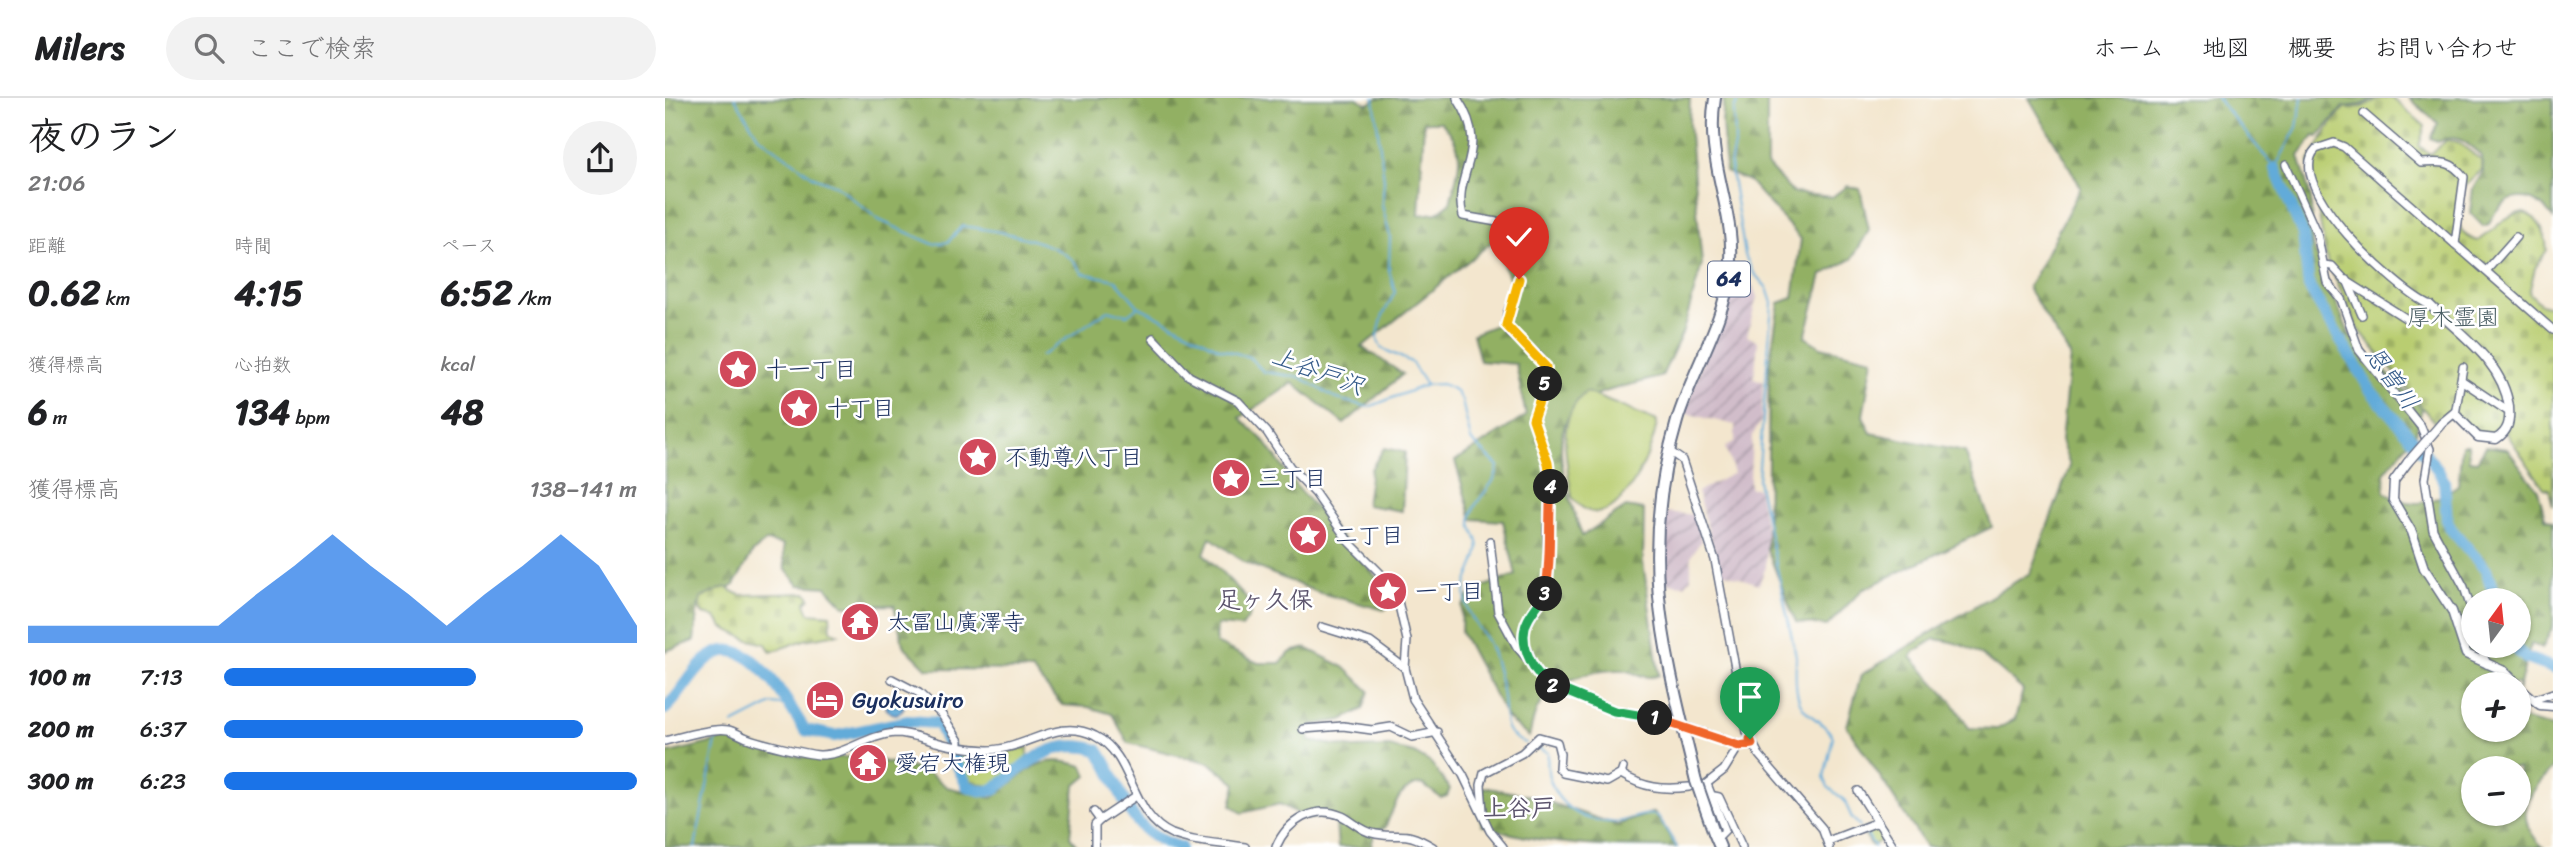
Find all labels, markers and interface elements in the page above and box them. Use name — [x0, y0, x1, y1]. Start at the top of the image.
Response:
search box — [166, 17, 656, 80]
text: Milers — [35, 19, 124, 77]
text: ここで検索 — [246, 25, 376, 71]
text: ホーム — [2093, 27, 2164, 69]
text: 地図 — [2202, 27, 2250, 69]
text: 概要 — [2288, 27, 2336, 69]
text: お問い合わせ — [2374, 27, 2518, 69]
icon: search — [190, 29, 228, 67]
text: 夜のラン — [28, 103, 180, 170]
button: share — [563, 121, 637, 195]
text: 21:06 — [28, 163, 86, 204]
pin — [1489, 207, 1549, 279]
icon: check — [1500, 218, 1538, 256]
text: 距離 — [28, 229, 66, 262]
text: 時間 — [234, 229, 272, 262]
text: ペース — [441, 229, 497, 262]
text: 0.62 — [28, 262, 101, 324]
text: 4:15 — [234, 262, 303, 324]
text: 6:52 — [441, 262, 513, 324]
road number: 64 — [1708, 262, 1750, 296]
text: km — [101, 282, 130, 315]
text: /km — [513, 282, 552, 315]
park label: 厚木霊園 — [2407, 297, 2499, 338]
water label: 上谷戸沢 — [1266, 335, 1371, 407]
water label: 恩曽川 — [2354, 337, 2430, 419]
text: 獲得標高 — [28, 348, 104, 381]
text: 心拍数 — [234, 348, 291, 381]
text: kcal — [441, 348, 475, 381]
place icon: 十一丁目 — [717, 348, 759, 390]
place label: 十一丁目 — [765, 349, 857, 390]
pin: 5 — [1527, 366, 1563, 402]
text: 5 — [1539, 367, 1550, 400]
text: 6 — [28, 381, 48, 443]
text: 134 — [234, 381, 290, 443]
text: 48 — [441, 381, 484, 443]
place icon: 十丁目 — [778, 387, 820, 429]
place label: 十丁目 — [826, 388, 895, 429]
text: m — [48, 401, 67, 434]
text: bpm — [290, 401, 330, 434]
place icon: 不動尊八丁目 — [957, 436, 999, 478]
place label: 不動尊八丁目 — [1005, 437, 1143, 478]
place icon: 三丁目 — [1210, 457, 1252, 499]
place label: 三丁目 — [1258, 458, 1327, 499]
text: 獲得標高 — [28, 469, 120, 510]
text: 138–141 m — [530, 469, 637, 510]
pin: 4 — [1533, 470, 1568, 504]
text: 4 — [1545, 470, 1556, 503]
place icon: 二丁目 — [1287, 514, 1329, 556]
place label: 二丁目 — [1335, 515, 1404, 556]
place icon: 一丁目 — [1367, 570, 1409, 612]
place label: 一丁目 — [1415, 571, 1484, 612]
pin: 3 — [1527, 576, 1563, 612]
text: 3 — [1539, 577, 1550, 610]
district label: 足ヶ久保 — [1217, 579, 1313, 621]
north arrow — [2461, 588, 2531, 658]
map controls — [2461, 588, 2531, 826]
temple icon: 太冨山廣澤寺 — [839, 601, 881, 643]
place label: 太冨山廣澤寺 — [887, 602, 1025, 643]
text: 100 m — [28, 657, 91, 698]
text: 7:13 — [140, 657, 183, 698]
pin — [1720, 667, 1780, 739]
pin: 2 — [1535, 668, 1571, 704]
text: 2 — [1547, 669, 1558, 702]
button: + — [2461, 672, 2531, 742]
icon: arrive — [1731, 678, 1769, 716]
hotel icon: Gyokusuiro — [804, 679, 846, 721]
place label: Gyokusuiro — [852, 680, 964, 721]
pin: 1 — [1637, 700, 1672, 736]
text: 1 — [1650, 701, 1659, 734]
text: 200 m — [28, 709, 94, 750]
text: 6:37 — [140, 709, 186, 750]
temple icon: 愛宕大権現 — [847, 742, 889, 784]
place label: 愛宕大権現 — [895, 743, 1010, 784]
button: − — [2461, 756, 2531, 826]
text: 300 m — [28, 761, 93, 802]
text: 6:23 — [140, 761, 186, 802]
district label: 上谷戸 — [1483, 787, 1555, 829]

